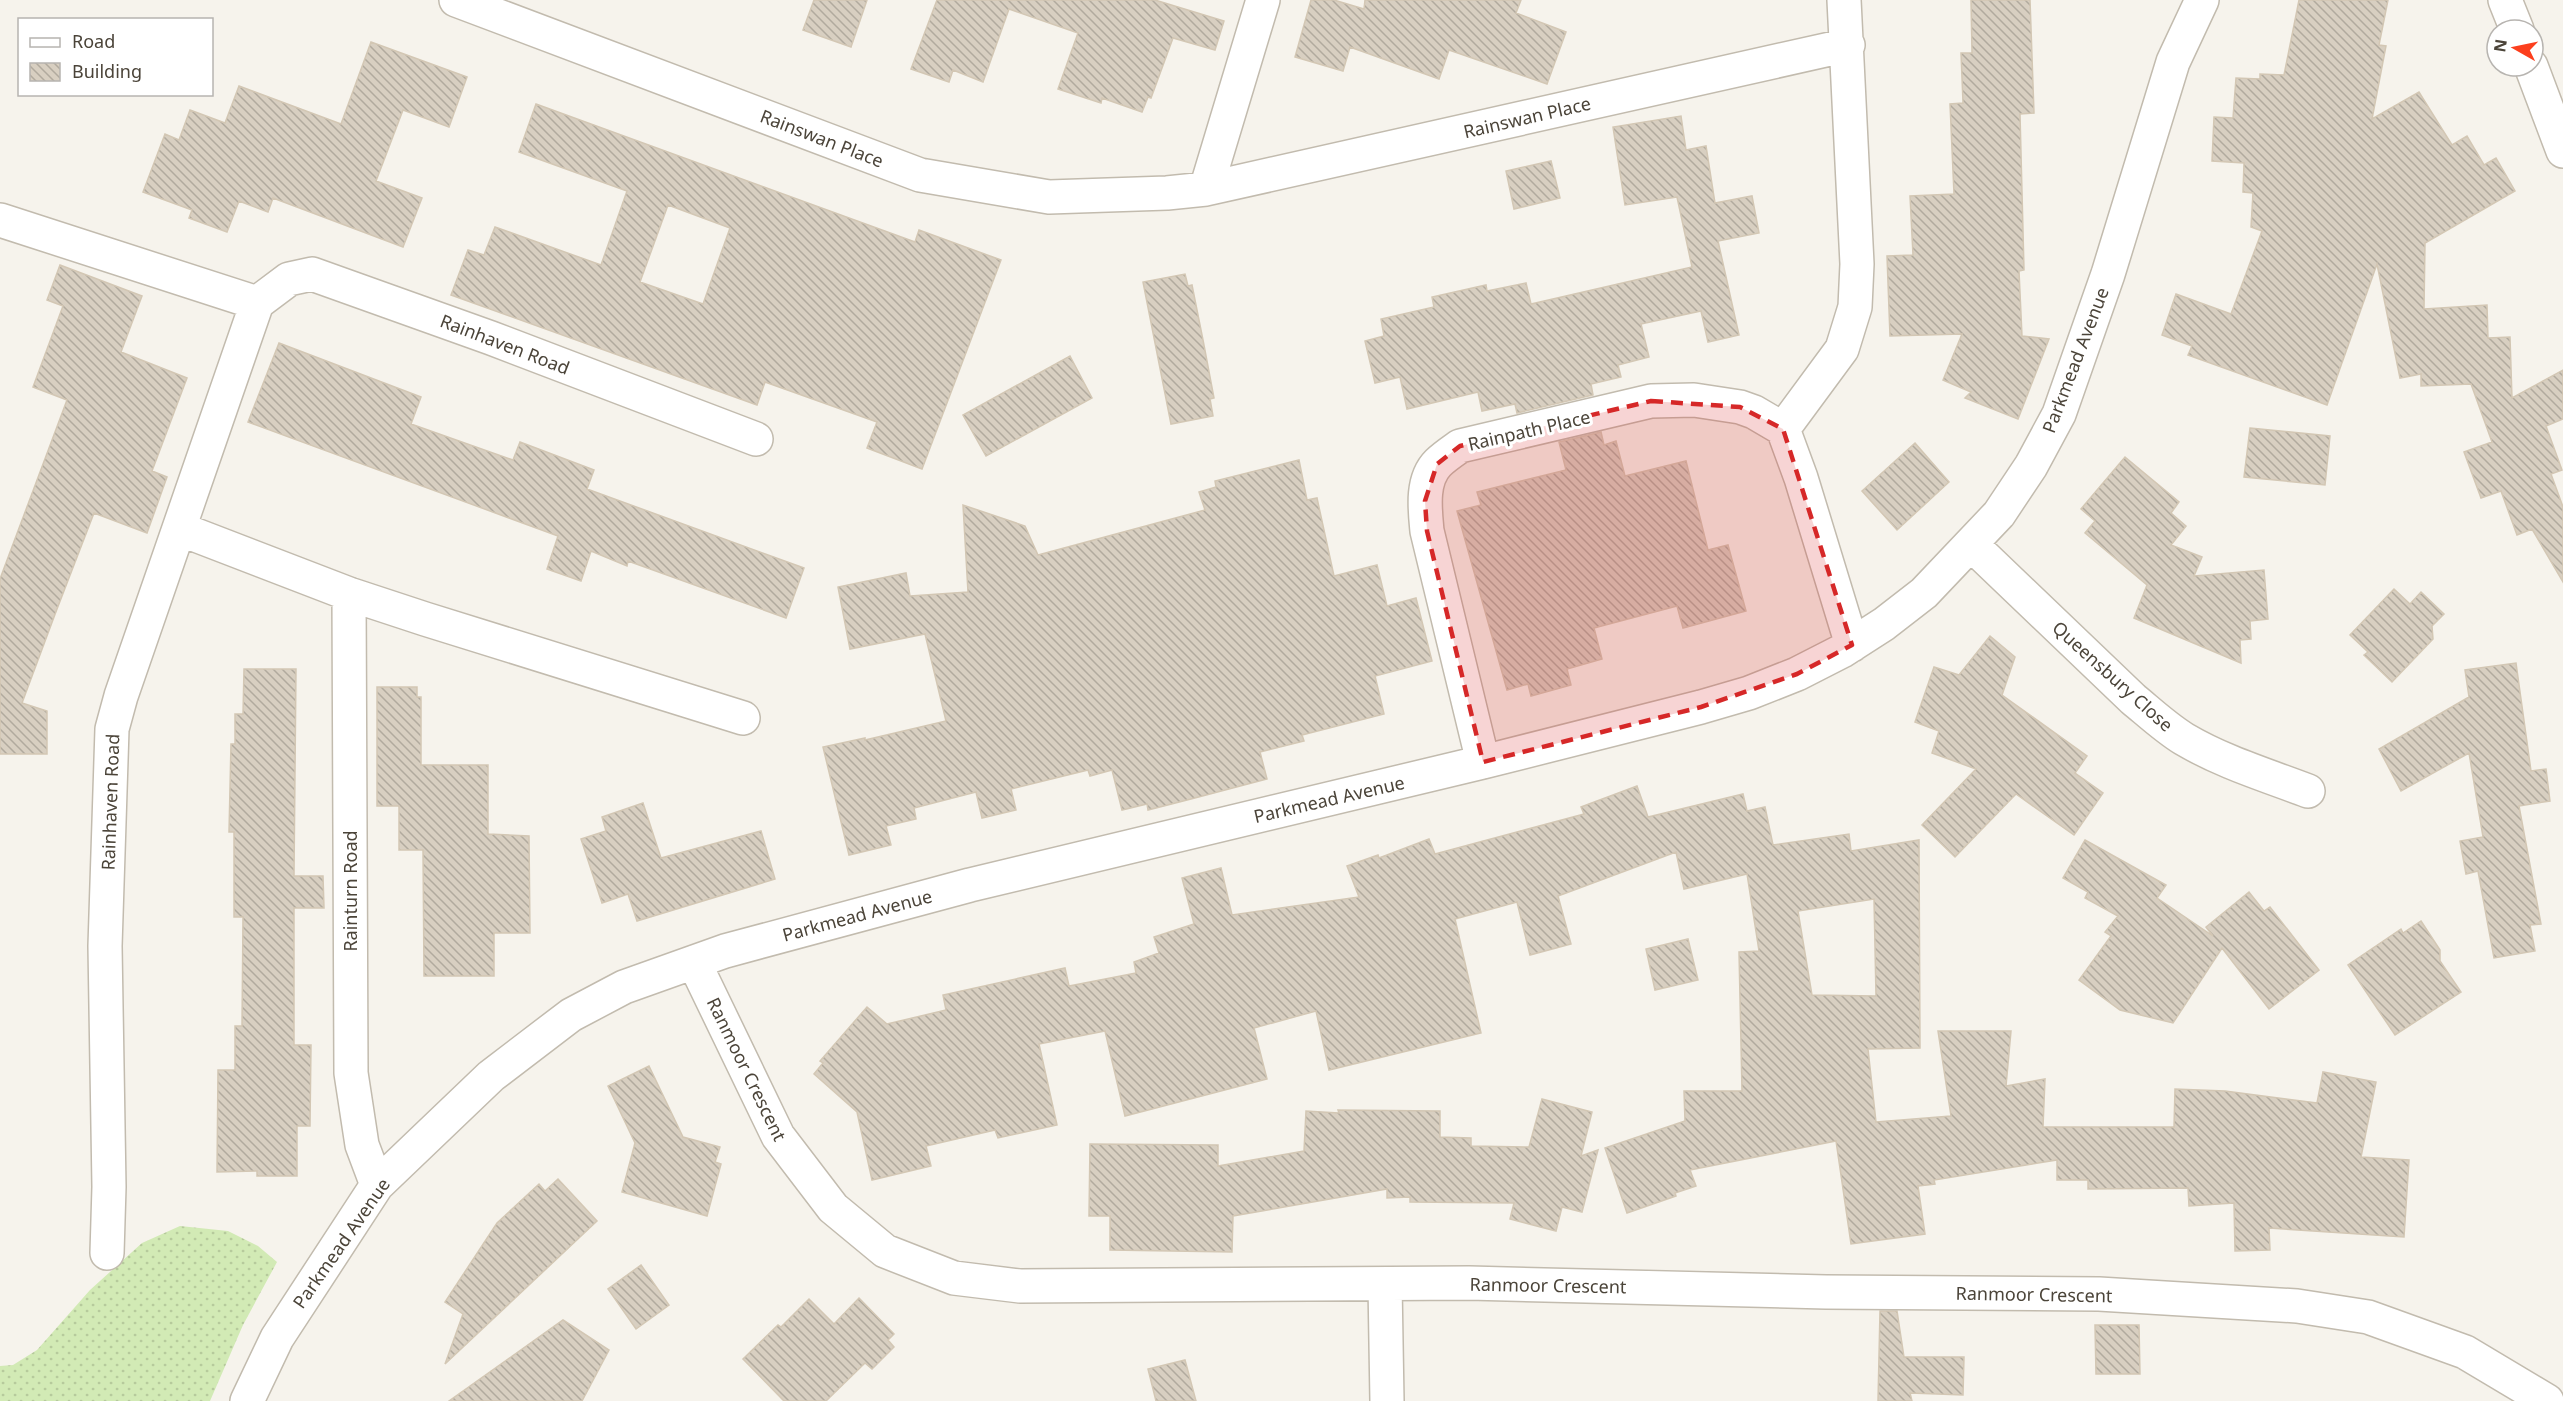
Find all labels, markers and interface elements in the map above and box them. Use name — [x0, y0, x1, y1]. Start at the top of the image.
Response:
legend — [18, 18, 213, 96]
north arrow — [2485, 18, 2545, 78]
text: Road — [72, 29, 115, 53]
text: N — [2488, 38, 2512, 54]
text: Building — [72, 59, 142, 83]
street label: Rainswan Place — [1461, 91, 1593, 143]
street label: Rainswan Place — [757, 103, 887, 173]
street label: Parkmead Avenue — [2036, 284, 2114, 436]
street label: Rainhaven Road — [437, 308, 573, 380]
street label: Rainpath Place — [1465, 404, 1593, 456]
street label: Queensbury Close — [2048, 615, 2178, 737]
street label: Rainhaven Road — [96, 733, 124, 871]
street label: Parkmead Avenue — [1251, 770, 1407, 828]
street label: Rainturn Road — [338, 830, 362, 952]
street label: Parkmead Avenue — [779, 883, 935, 947]
street label: Ranmoor Crescent — [702, 993, 792, 1145]
street label: Parkmead Avenue — [287, 1173, 395, 1313]
street label: Ranmoor Crescent — [1469, 1272, 1627, 1298]
street label: Ranmoor Crescent — [1955, 1281, 2113, 1307]

